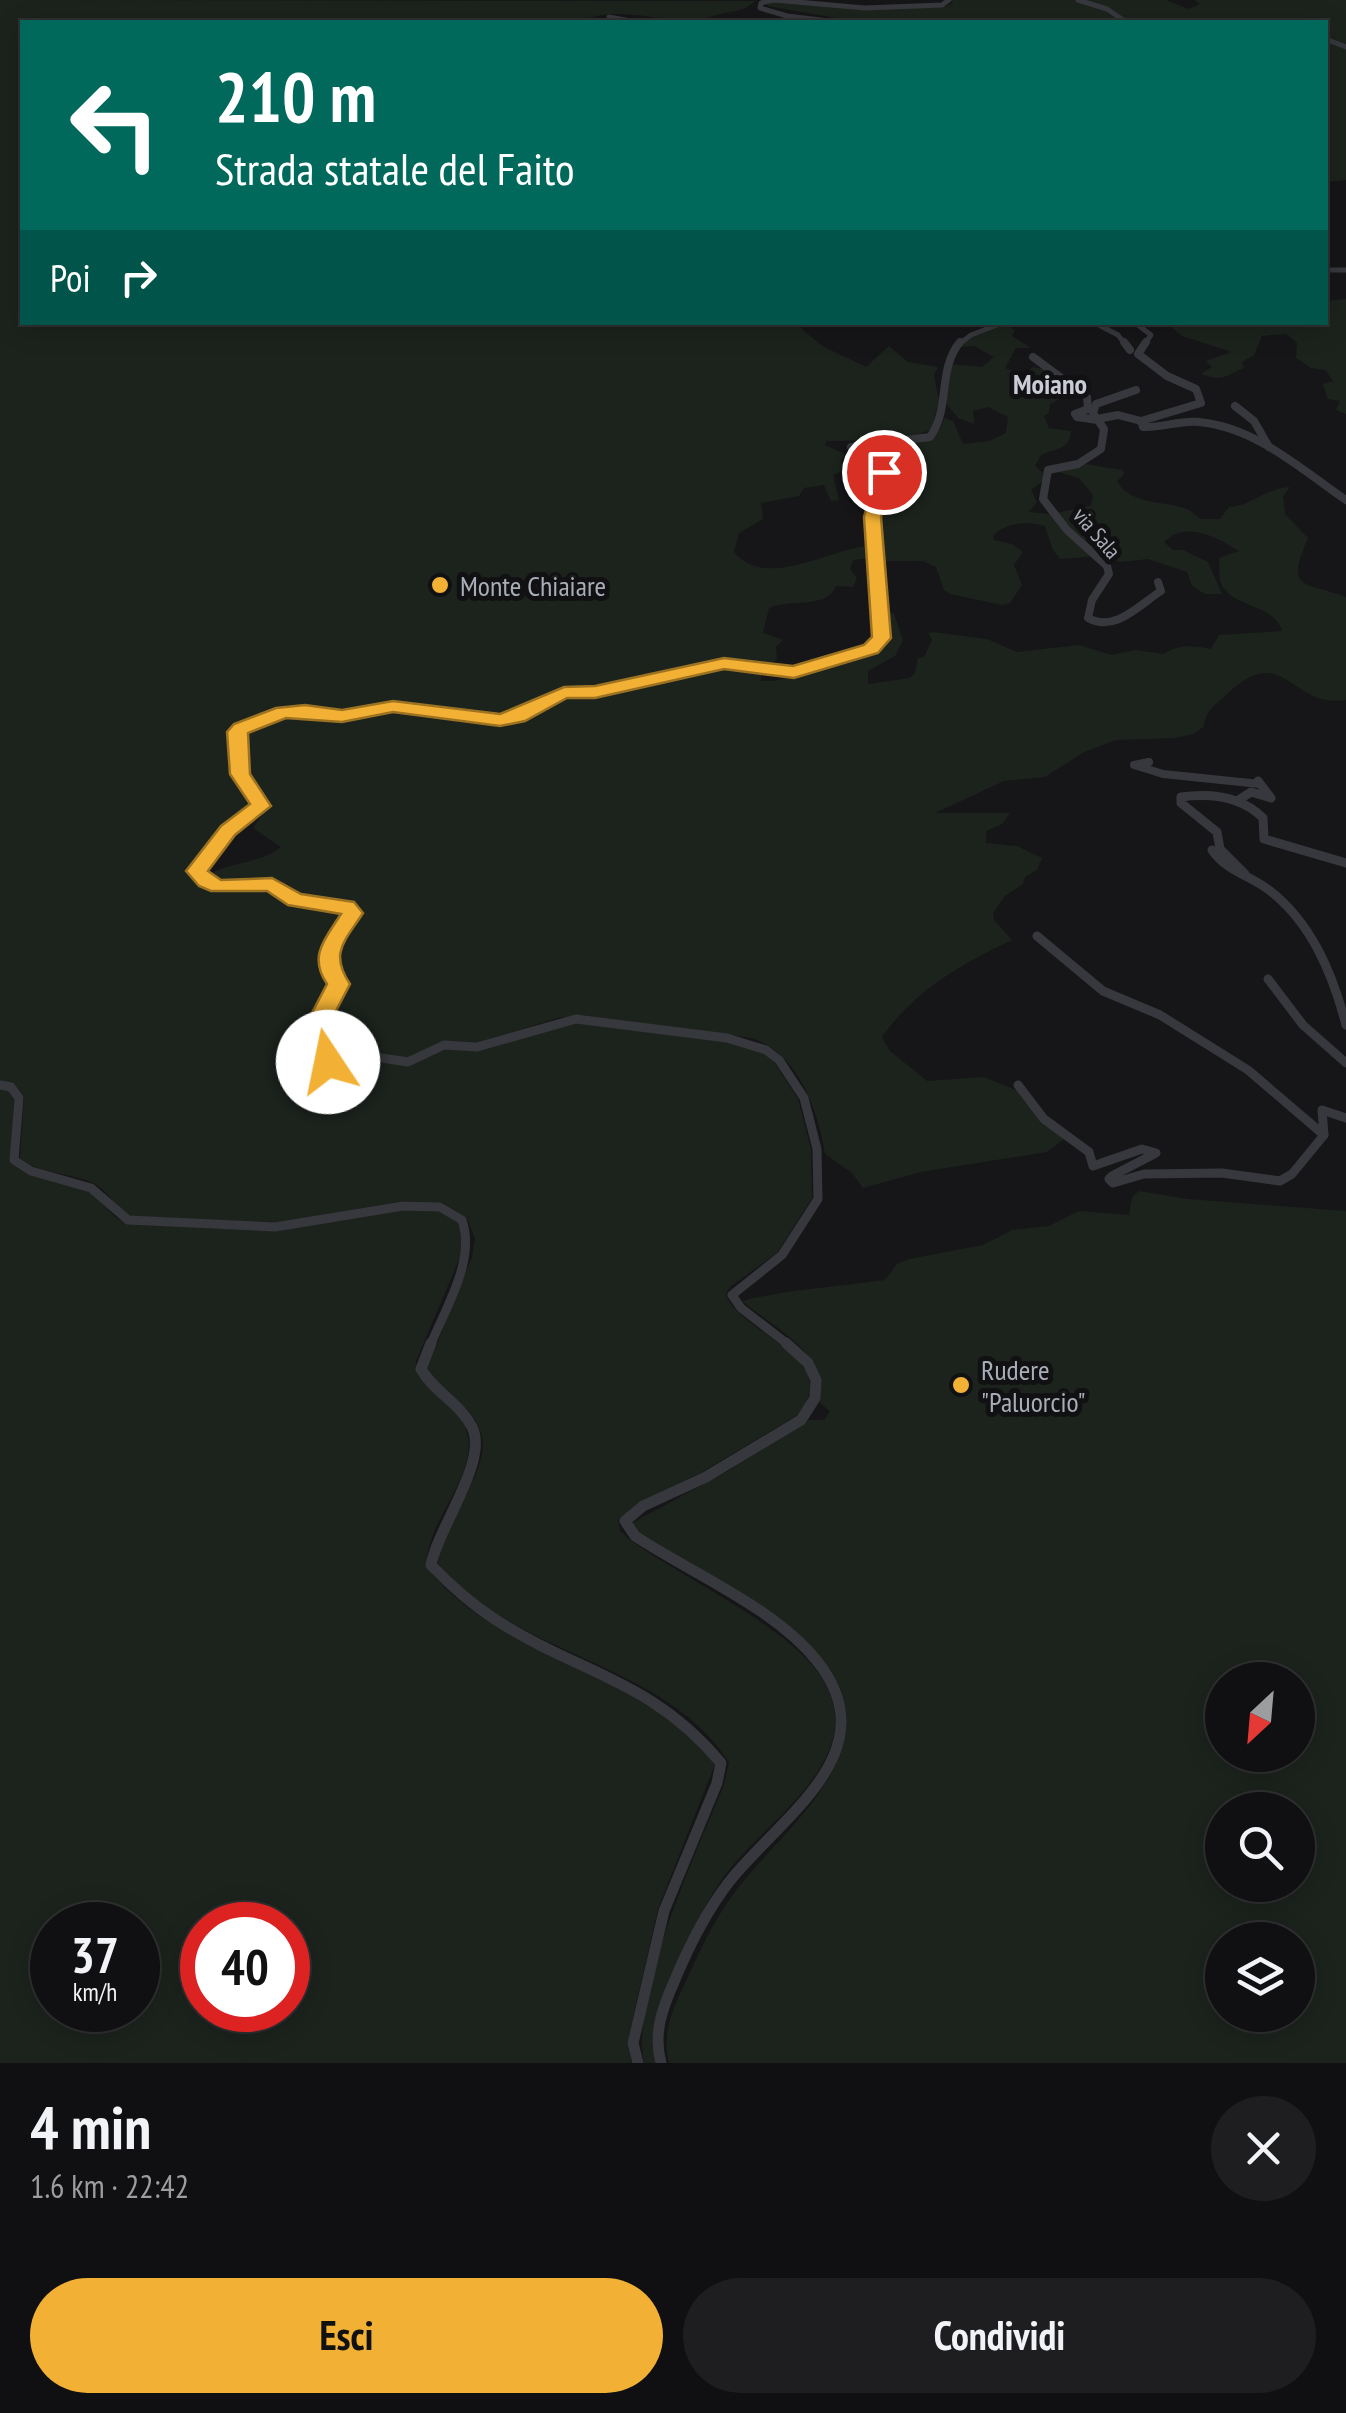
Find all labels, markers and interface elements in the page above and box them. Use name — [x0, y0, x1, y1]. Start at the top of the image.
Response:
text: 210 m — [215, 51, 376, 141]
icon: left — [50, 60, 180, 190]
text: Strada statale del Faito — [215, 139, 574, 197]
icon: right — [111, 250, 166, 305]
text: Poi — [50, 253, 91, 302]
district label: Moiano — [1013, 365, 1087, 402]
pin — [842, 430, 927, 515]
icon: arrive — [857, 445, 912, 500]
street label: via Sala — [1067, 502, 1127, 564]
place label: Monte Chiaiare — [460, 567, 606, 604]
marker: Monte Chiaiare — [429, 574, 451, 596]
position arrow — [276, 1010, 380, 1114]
place label: Rudere "Paluorcio" — [981, 1351, 1085, 1420]
marker: Rudere "Paluorcio" — [950, 1374, 972, 1396]
north arrow — [1205, 1662, 1315, 1772]
map controls — [1205, 1662, 1315, 2032]
button: search — [1205, 1792, 1315, 1902]
speed limit sign: 40 — [180, 1902, 310, 2032]
text: 37 — [71, 1922, 119, 1987]
button: layers — [1205, 1922, 1315, 2032]
text: km/h — [73, 1976, 117, 2008]
text: 4 min — [30, 2088, 151, 2166]
button: close — [1211, 2096, 1316, 2201]
text: 1.6 km · 22:42 — [30, 2165, 189, 2207]
button: Esci — [30, 2278, 663, 2393]
button: Condividi — [683, 2278, 1316, 2393]

